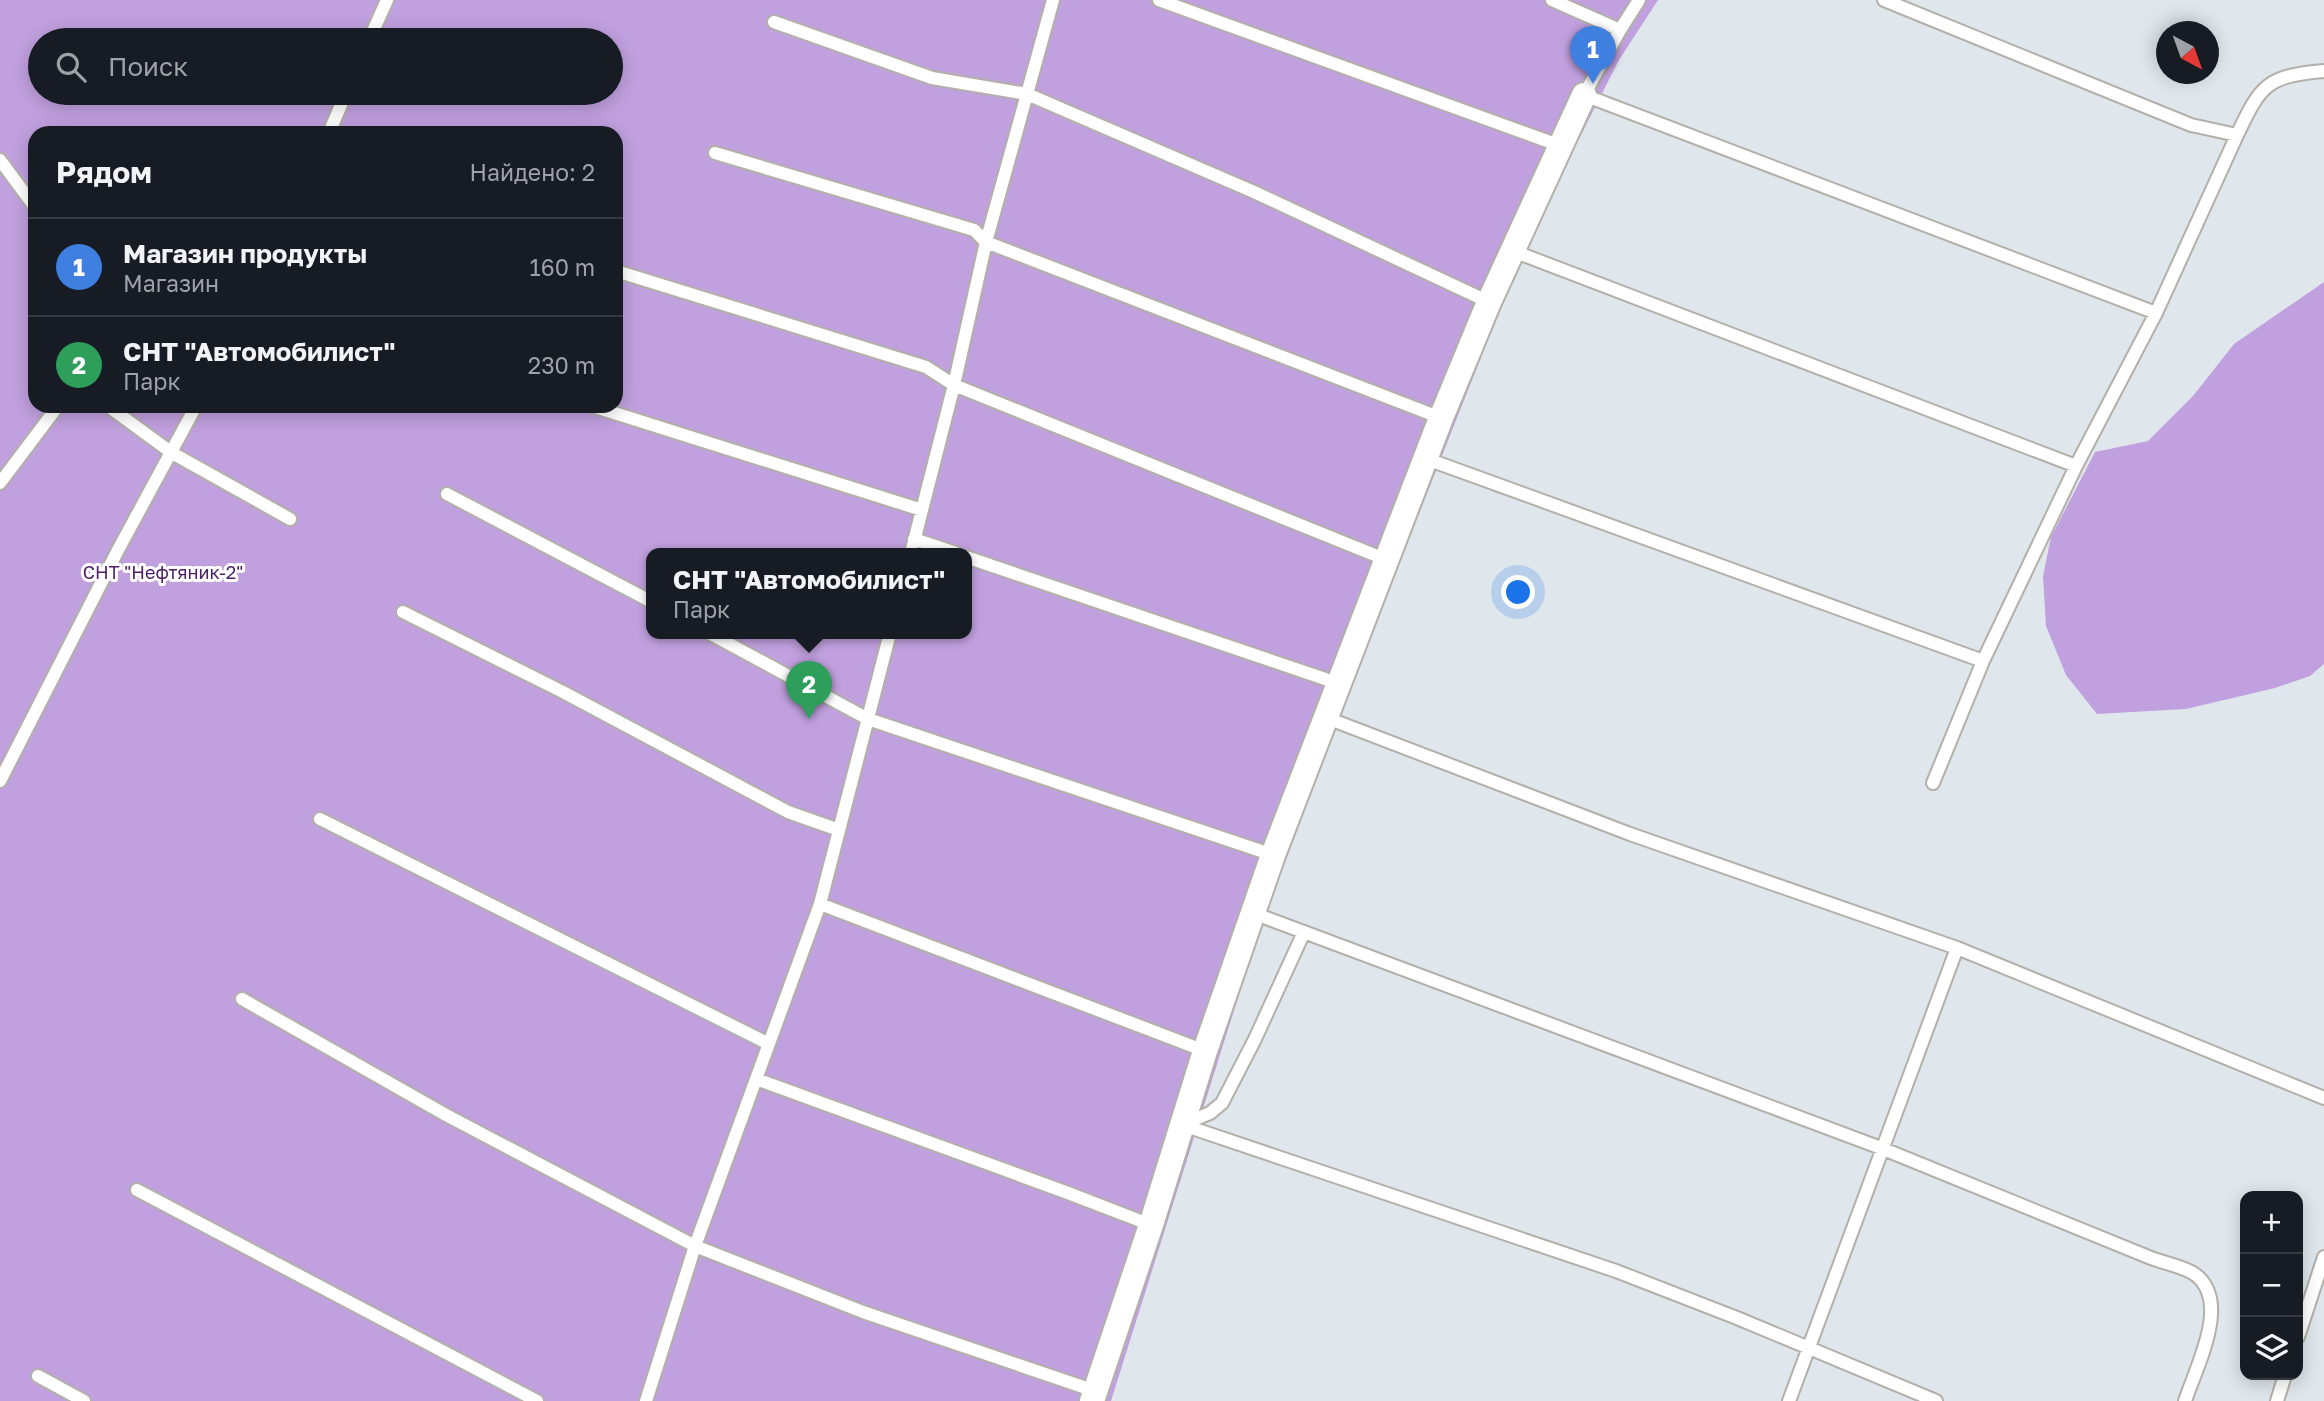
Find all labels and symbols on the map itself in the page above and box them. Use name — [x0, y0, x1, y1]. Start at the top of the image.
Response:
north arrow — [2156, 21, 2219, 84]
pin: 1 — [1570, 26, 1616, 84]
park label: СНТ "Нефтяник-2" — [83, 561, 243, 583]
your location — [1501, 575, 1535, 609]
pin: 2 — [786, 661, 832, 719]

